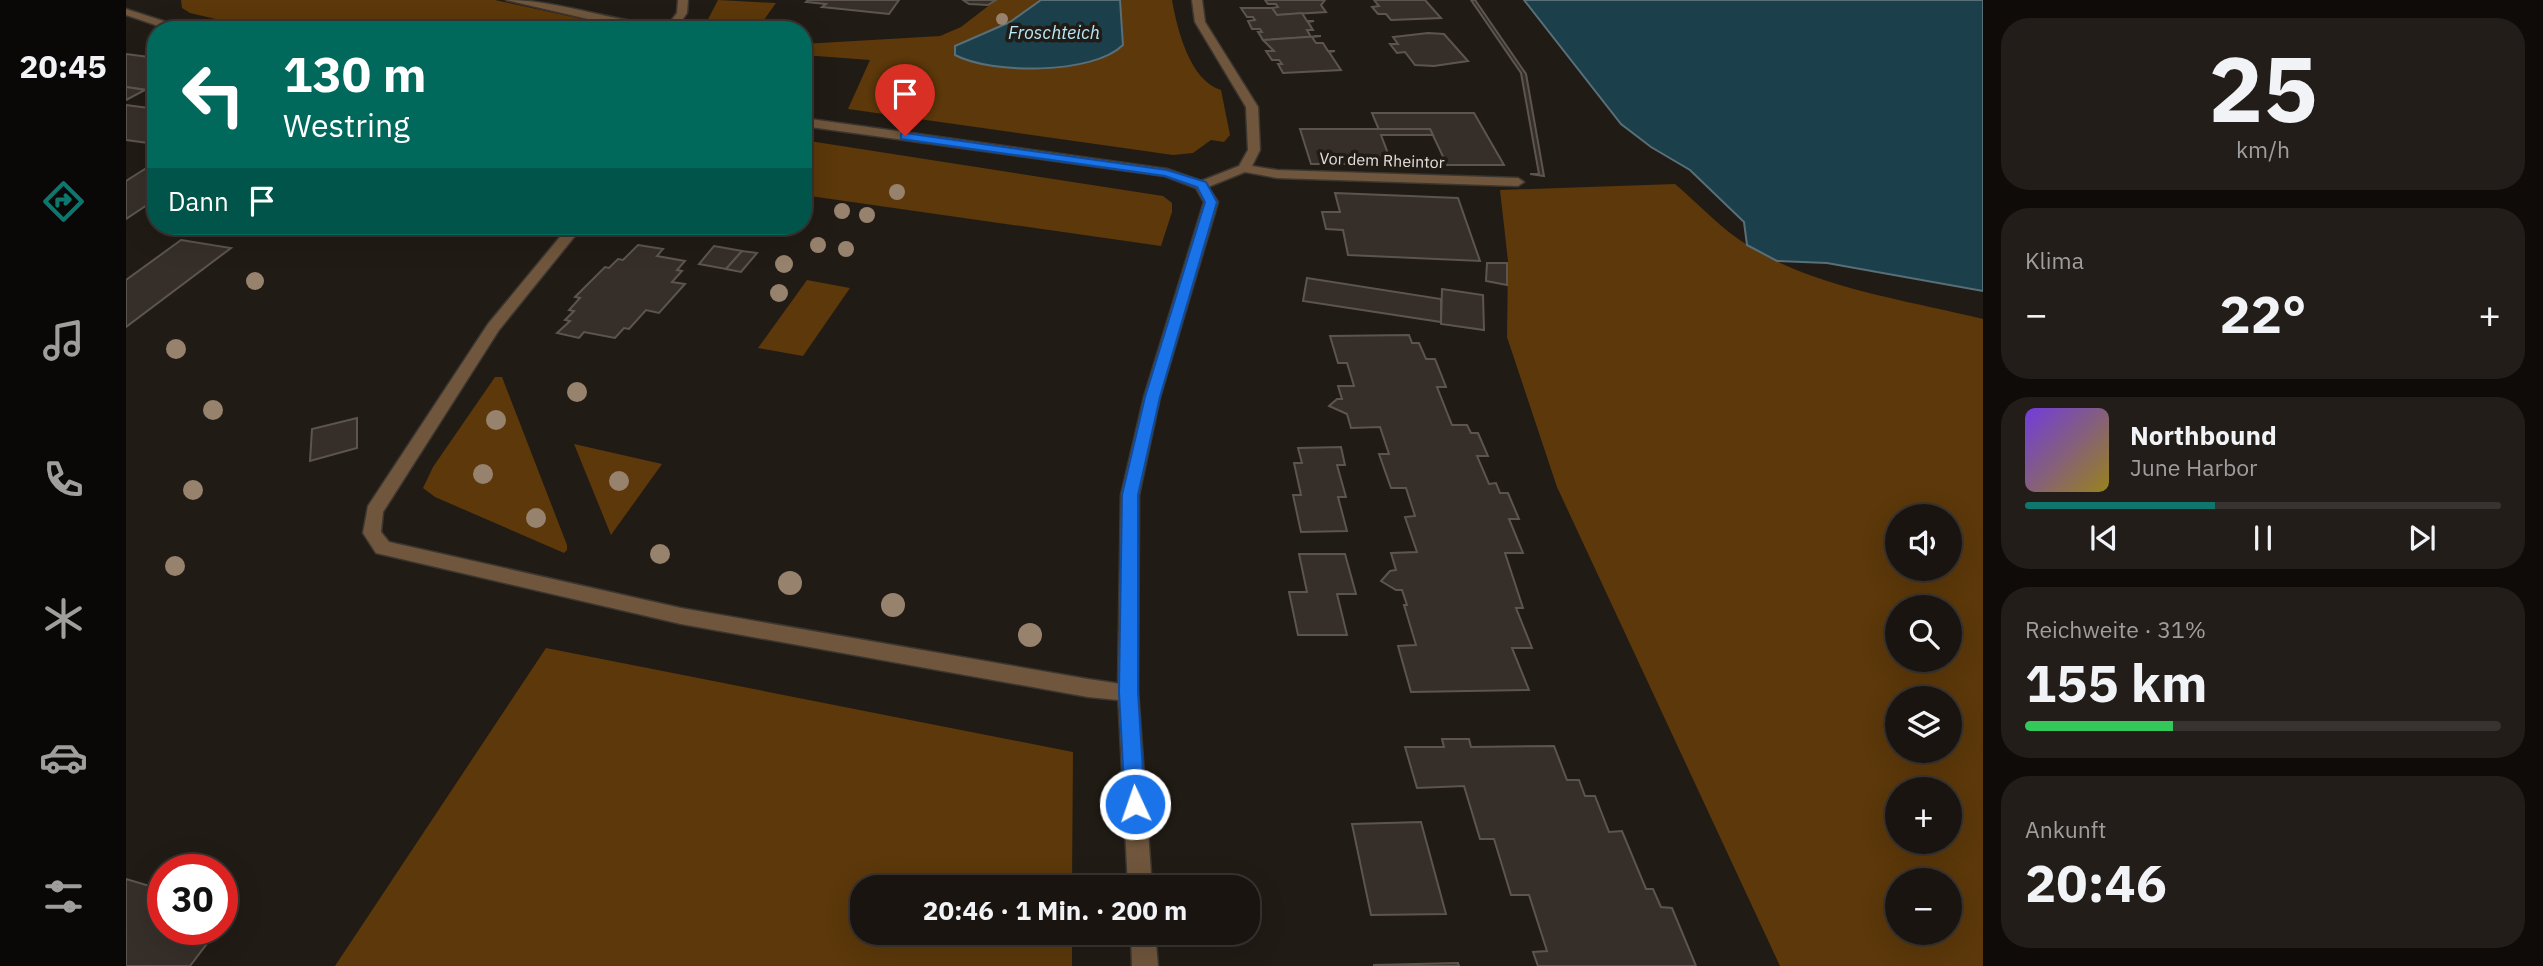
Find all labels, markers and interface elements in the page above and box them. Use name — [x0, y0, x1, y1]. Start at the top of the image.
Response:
water label: Froschteich — [1008, 21, 1100, 44]
text: 25 — [2208, 29, 2318, 147]
text: 130 m — [283, 42, 427, 105]
text: 20:45 — [19, 45, 107, 87]
icon: left — [168, 49, 259, 140]
pin — [875, 64, 935, 136]
icon: arrive — [886, 75, 924, 113]
text: Westring — [283, 104, 410, 146]
text: km/h — [2236, 134, 2290, 164]
street label: Vor dem Rheintor — [1319, 148, 1445, 172]
icon: directions — [39, 177, 88, 226]
icon: arrive — [243, 182, 281, 220]
text: Dann — [168, 184, 229, 218]
text: Klima — [2025, 245, 2084, 275]
text: 22° — [2220, 280, 2306, 347]
text: − — [2025, 289, 2048, 338]
text: + — [2478, 289, 2501, 338]
icon: music — [39, 316, 88, 365]
text: Northbound — [2130, 418, 2277, 452]
text: June Harbor — [2130, 452, 2258, 482]
icon: phone — [39, 455, 88, 504]
map controls — [1885, 504, 1962, 945]
button: sound — [1885, 504, 1962, 581]
icon: previous — [2085, 519, 2123, 557]
icon: pause — [2244, 519, 2282, 557]
icon: next — [2403, 519, 2441, 557]
icon: climate — [39, 594, 88, 643]
button: search — [1885, 595, 1962, 672]
text: Reichweite · 31% — [2025, 614, 2206, 644]
text: 155 km — [2025, 649, 2207, 716]
button: layers — [1885, 686, 1962, 763]
icon: car — [39, 733, 88, 782]
position arrow — [1098, 767, 1172, 841]
button: + — [1885, 777, 1962, 854]
text: Ankunft — [2025, 814, 2106, 844]
text: 20:46 — [2025, 849, 2167, 916]
speed limit sign: 30 — [147, 854, 238, 945]
button: − — [1885, 868, 1962, 945]
icon: filters — [39, 872, 88, 921]
text: 20:46 · 1 Min. · 200 m — [923, 893, 1187, 927]

